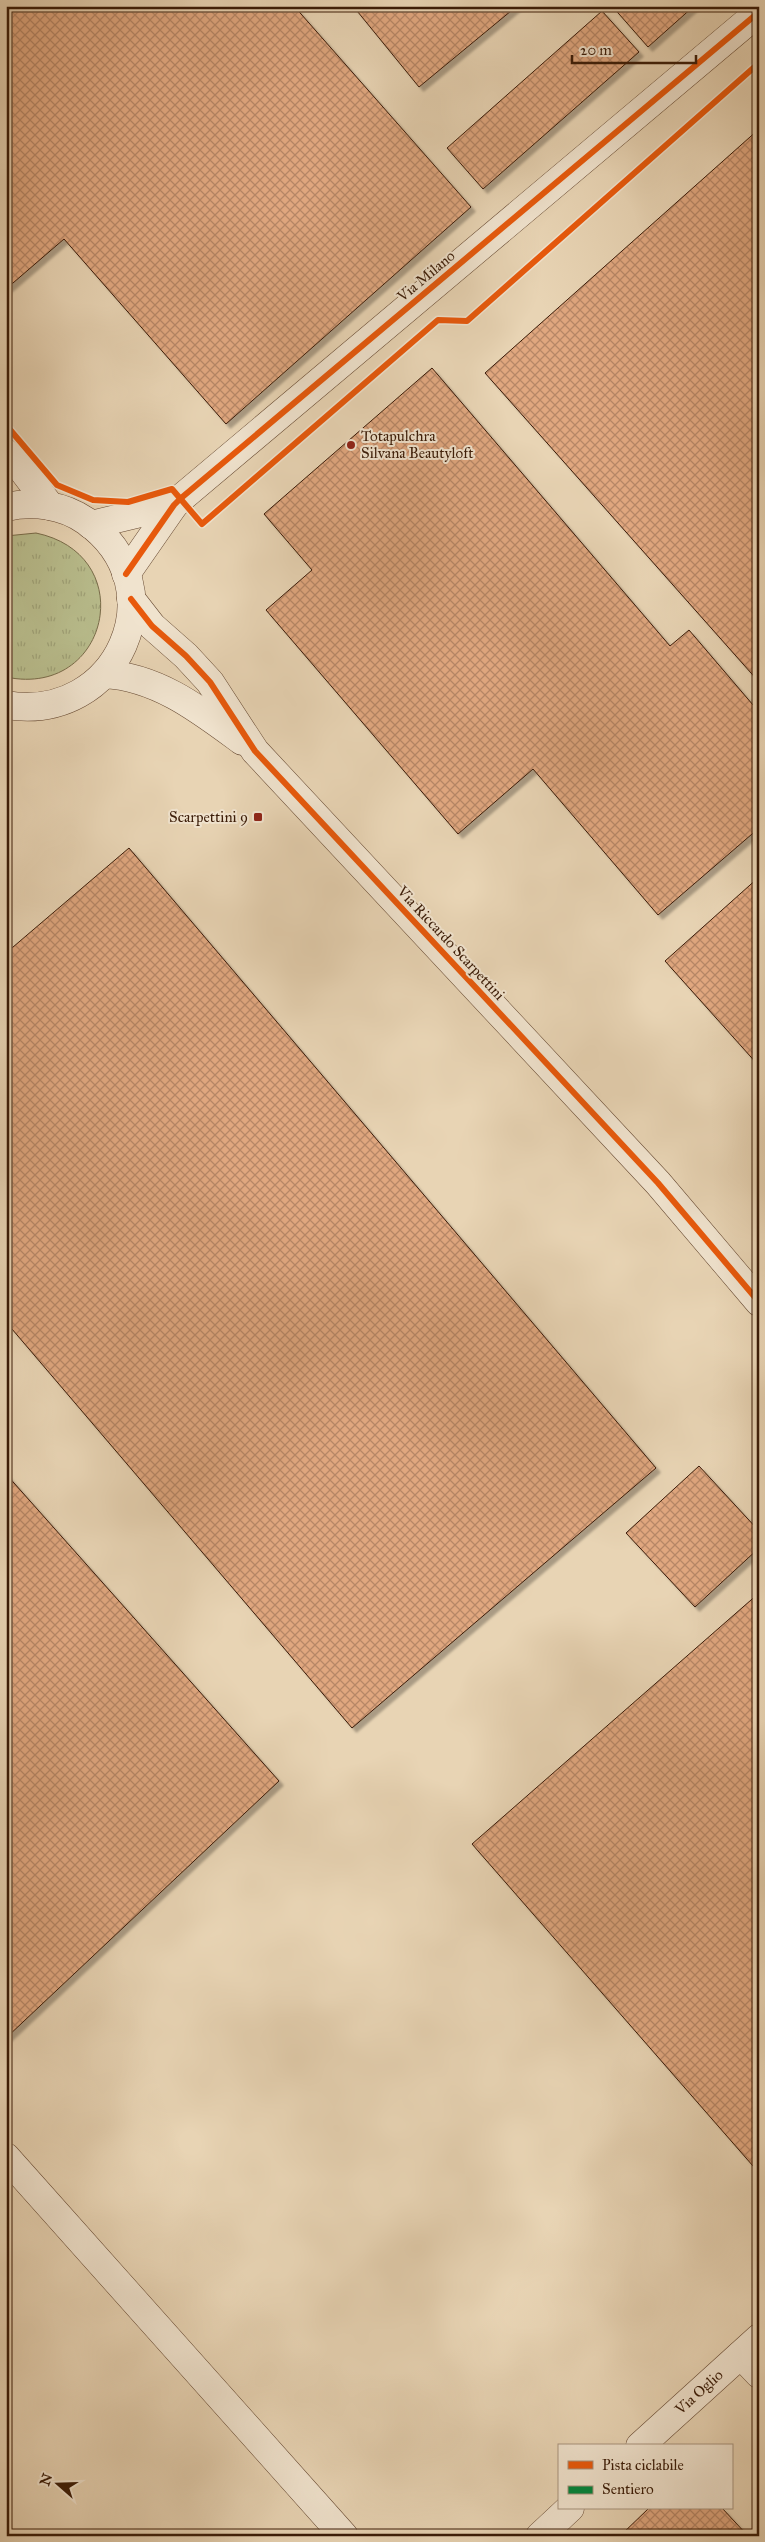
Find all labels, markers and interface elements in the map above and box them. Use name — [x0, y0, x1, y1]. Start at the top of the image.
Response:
scale bar — [572, 32, 696, 64]
text: 20 m — [580, 41, 612, 59]
street label: Via Milano — [393, 246, 459, 306]
place label: Totapulchra Silvana Beautyloft — [361, 427, 474, 462]
marker: Totapulchra Silvana Beautyloft — [345, 439, 357, 451]
place label: Scarpettini 9 — [169, 808, 248, 826]
marker: Scarpettini 9 — [252, 811, 264, 823]
street label: Via Riccardo Scarpettini — [393, 882, 509, 1004]
street label: Via Oglio — [671, 2366, 727, 2419]
legend — [558, 2444, 732, 2510]
text: Pista ciclabile — [602, 2456, 684, 2474]
north arrow — [32, 2460, 82, 2510]
text: N — [36, 2471, 56, 2488]
text: Sentiero — [602, 2480, 654, 2498]

